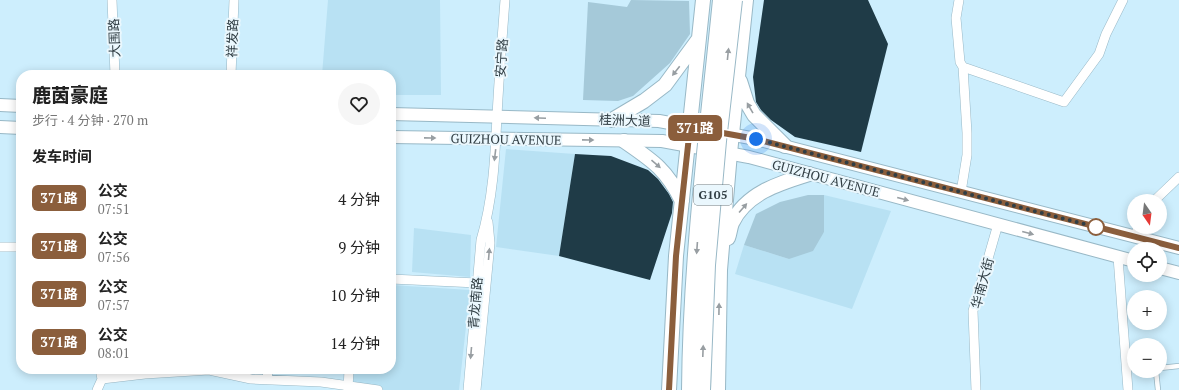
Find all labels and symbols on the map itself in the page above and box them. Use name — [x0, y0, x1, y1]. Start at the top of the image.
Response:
street label: 大围路 — [104, 18, 124, 58]
street label: 祥发路 — [222, 18, 242, 58]
street label: 安宁路 — [491, 38, 511, 78]
one-way arrow — [725, 48, 731, 60]
one-way arrow — [672, 66, 680, 77]
one-way arrow — [746, 102, 753, 113]
street label: 桂洲大道 — [599, 110, 651, 130]
one-way arrow — [533, 115, 546, 121]
line badge: 371路 — [667, 115, 723, 141]
street label: GUIZHOU AVENUE — [450, 129, 562, 149]
your location — [746, 129, 766, 149]
one-way arrow — [424, 134, 436, 141]
one-way arrow — [582, 137, 595, 143]
one-way arrow — [492, 149, 498, 161]
street label: GUIZHOU AVENUE — [770, 155, 882, 201]
one-way arrow — [651, 159, 660, 168]
road number: G105 — [694, 185, 732, 205]
north arrow — [1127, 194, 1167, 234]
one-way arrow — [897, 196, 909, 202]
one-way arrow — [739, 203, 748, 213]
unlabelled marker — [1087, 218, 1105, 236]
one-way arrow — [1022, 230, 1034, 236]
one-way arrow — [693, 242, 700, 254]
one-way arrow — [486, 248, 492, 260]
street label: 华南大街 — [967, 256, 997, 310]
street label: 青龙南路 — [464, 276, 486, 330]
one-way arrow — [716, 302, 722, 315]
one-way arrow — [700, 345, 707, 357]
one-way arrow — [468, 347, 475, 359]

